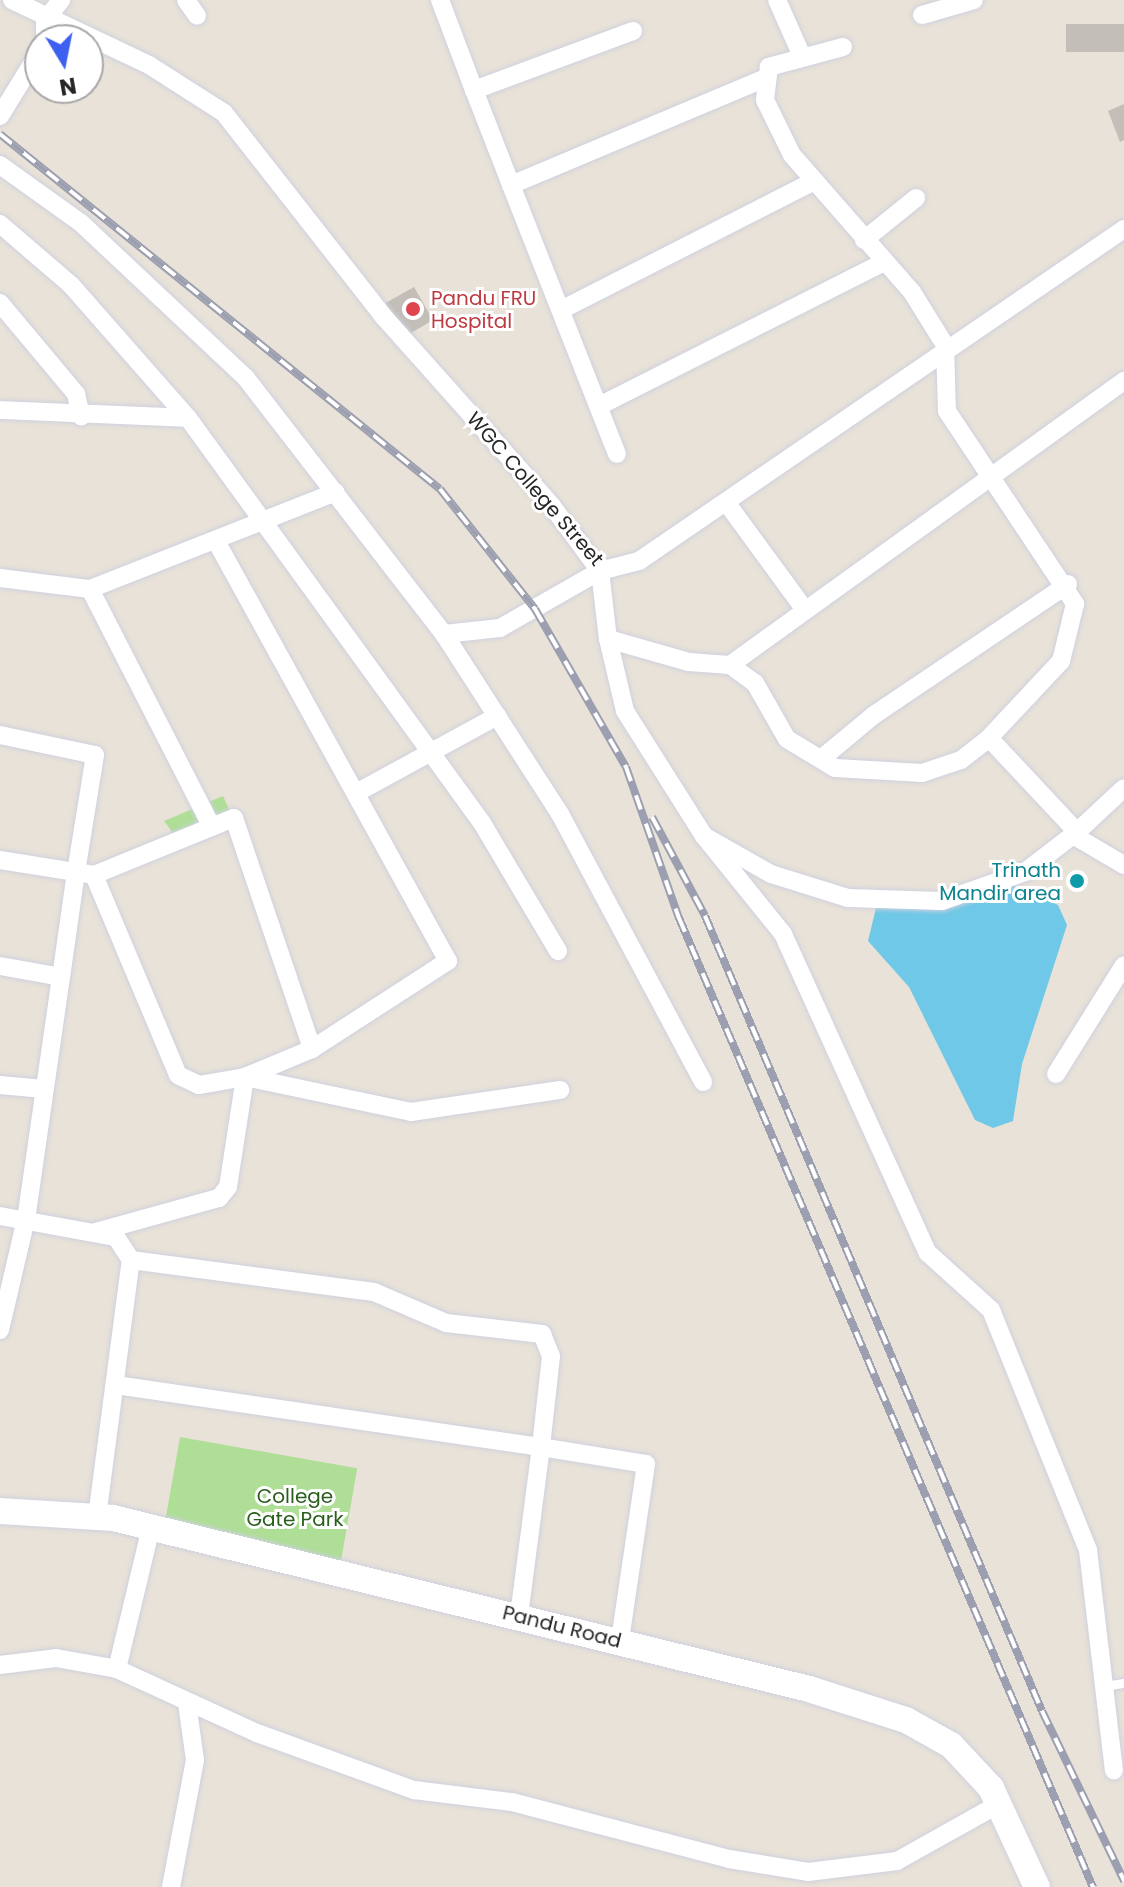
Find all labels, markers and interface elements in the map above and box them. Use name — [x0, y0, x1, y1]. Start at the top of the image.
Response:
north arrow — [24, 24, 104, 104]
text: N — [57, 69, 79, 103]
place label: Pandu FRU Hospital — [431, 286, 536, 333]
marker: Pandu FRU Hospital — [402, 298, 424, 320]
street label: WGC College Street — [462, 407, 608, 571]
place label: Trinath Mandir area — [939, 858, 1061, 905]
marker: Trinath Mandir area — [1068, 872, 1086, 890]
park label: College Gate Park — [247, 1485, 343, 1532]
street label: Pandu Road — [500, 1601, 624, 1653]

